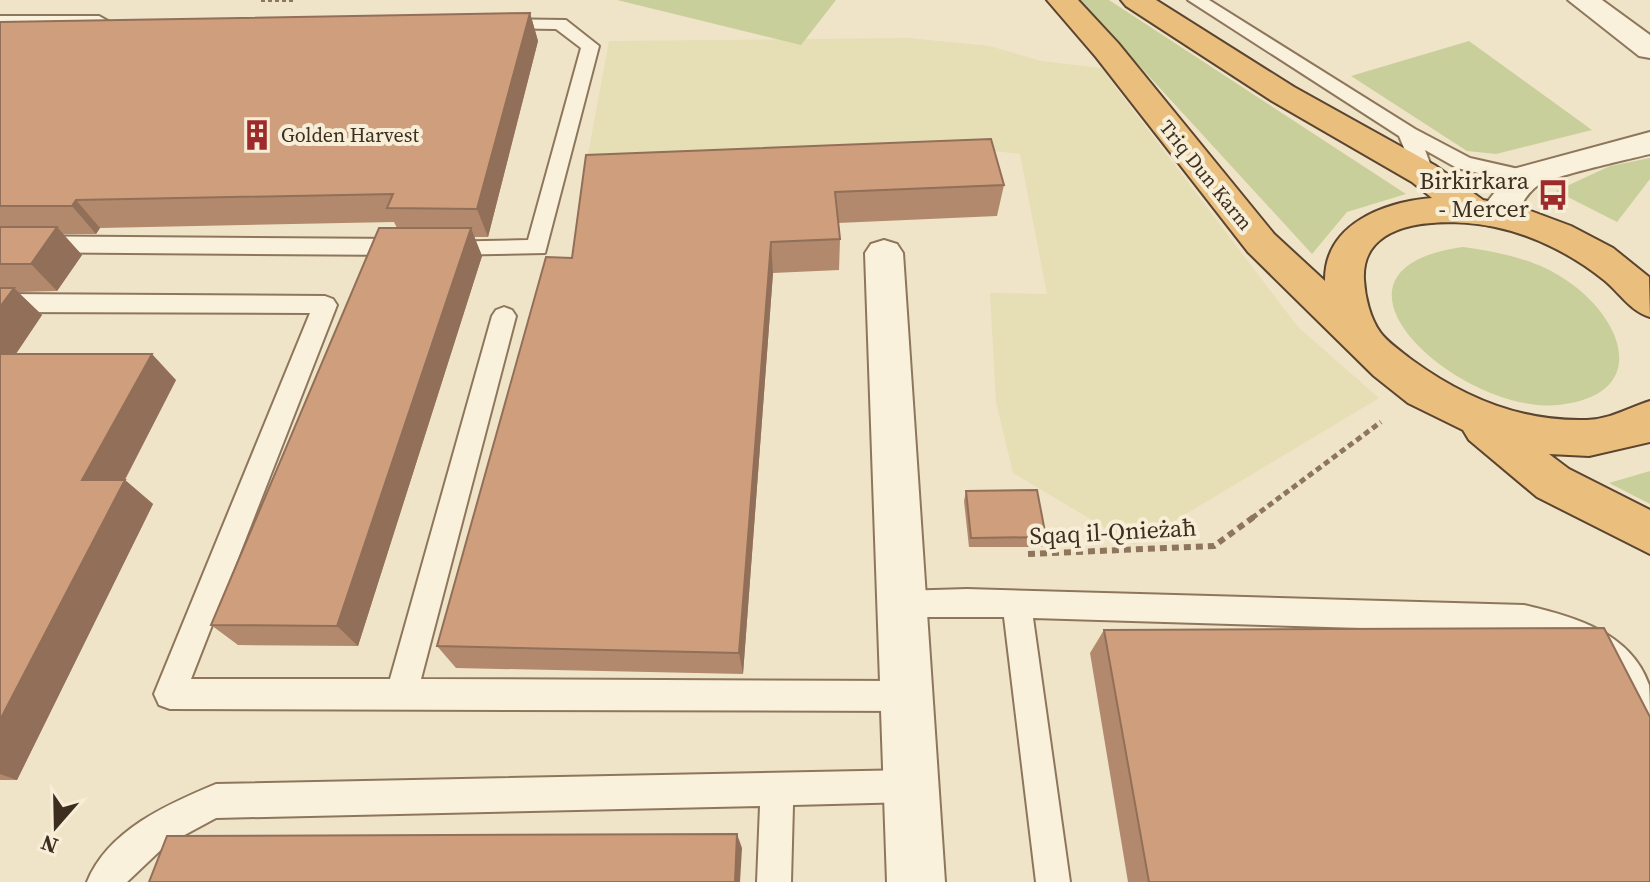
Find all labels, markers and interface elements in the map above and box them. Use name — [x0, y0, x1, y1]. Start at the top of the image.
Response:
street label: Triq Dun Karm — [1153, 114, 1259, 236]
building icon: Golden Harvest — [240, 118, 274, 152]
place label: Golden Harvest — [281, 121, 419, 149]
place label: Birkirkara - Mercer — [1419, 164, 1530, 225]
bus stop icon: Birkirkara - Mercer — [1536, 178, 1570, 212]
street label: Sqaq il-Qnieżaħ — [1029, 511, 1197, 552]
north arrow — [16, 786, 96, 866]
text: N — [36, 828, 62, 862]

